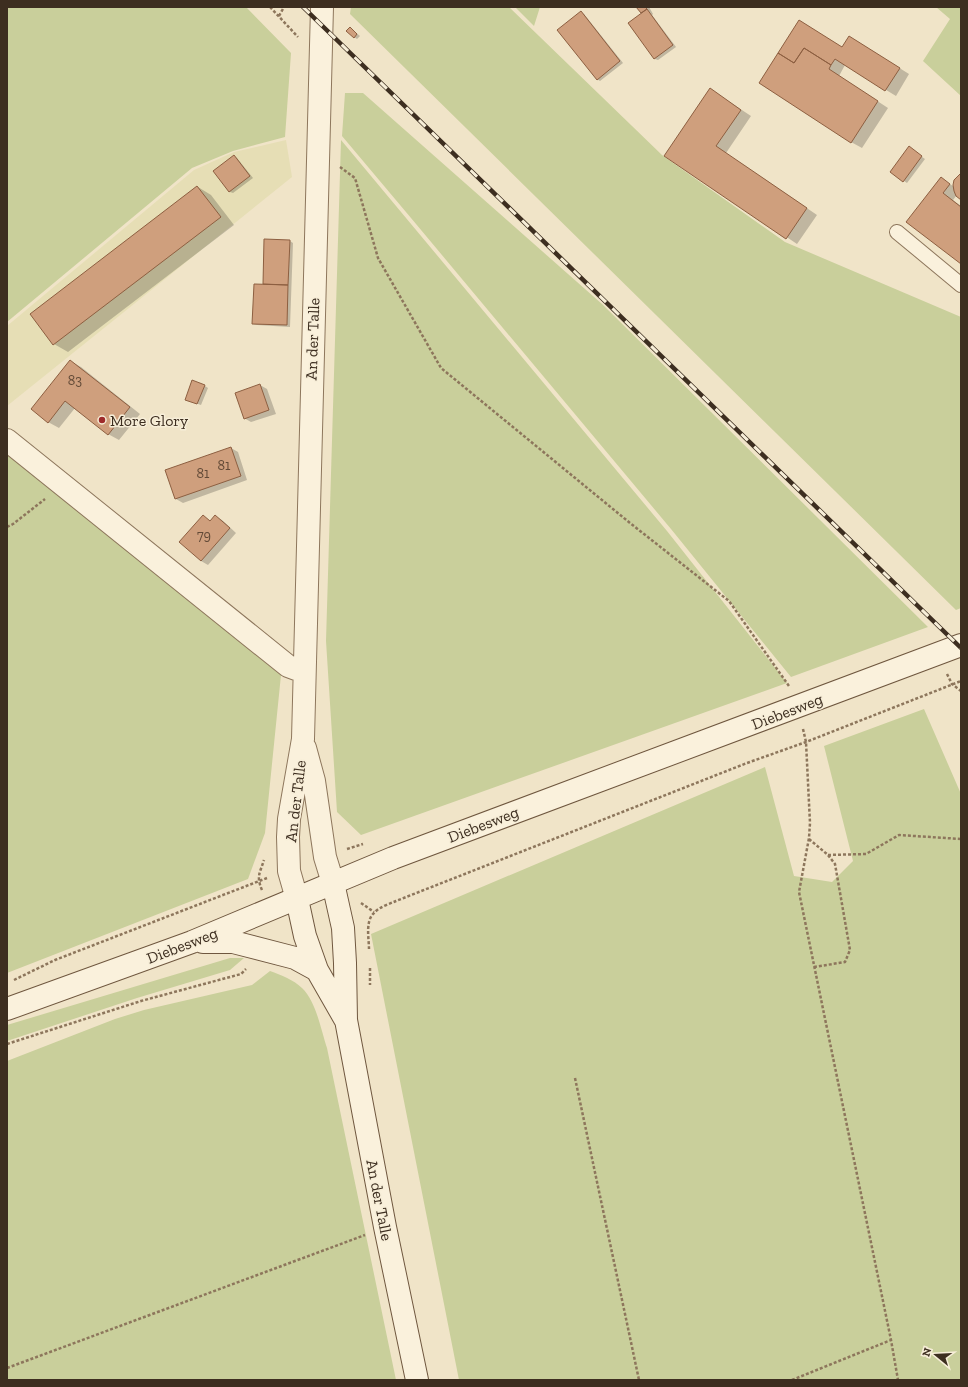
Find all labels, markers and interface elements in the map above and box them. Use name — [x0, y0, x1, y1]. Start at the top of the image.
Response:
street label: An der Talle — [302, 297, 323, 381]
house number: 83 — [68, 372, 82, 389]
place label: More Glory — [110, 411, 189, 430]
marker: More Glory — [97, 415, 107, 425]
house number: 81 — [218, 457, 231, 474]
house number: 81 — [197, 465, 210, 482]
house number: 79 — [197, 527, 211, 544]
street label: Diebesweg — [749, 689, 826, 734]
street label: An der Talle — [281, 759, 310, 843]
street label: Diebesweg — [445, 802, 522, 847]
street label: Diebesweg — [144, 923, 221, 968]
street label: An der Talle — [362, 1158, 397, 1242]
north arrow — [916, 1335, 956, 1375]
text: N — [919, 1345, 935, 1358]

